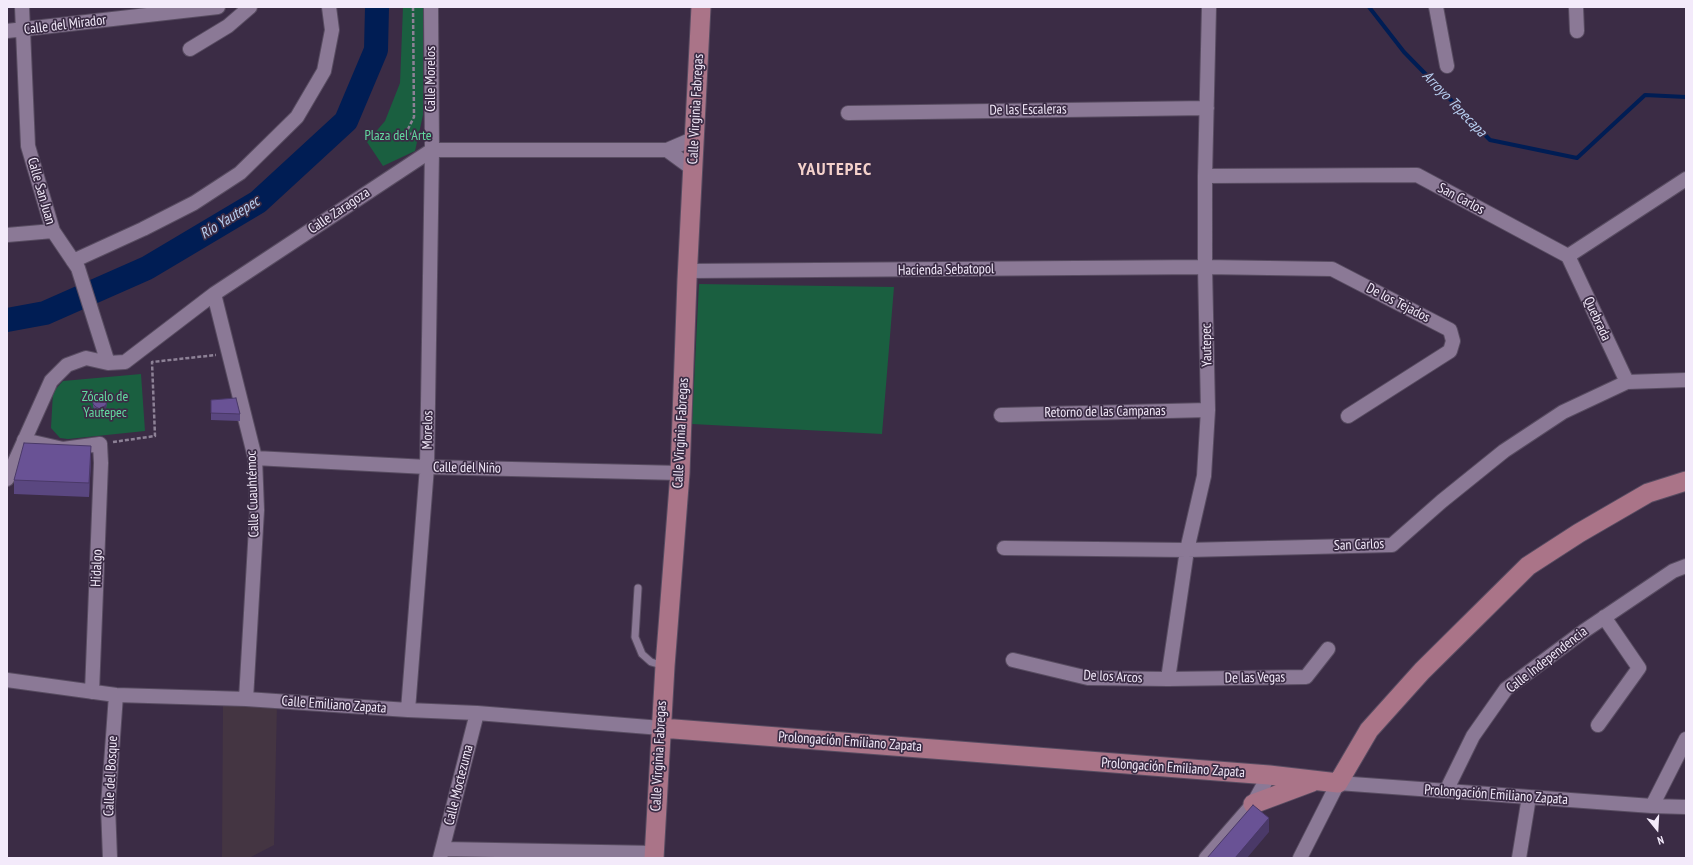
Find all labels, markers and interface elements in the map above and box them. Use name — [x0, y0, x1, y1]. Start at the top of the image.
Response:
street label: Calle del Mirador — [23, 12, 107, 38]
street label: Calle Morelos — [423, 46, 439, 112]
street label: Calle Virginia Fabregas — [685, 53, 707, 165]
water label: Arroyo Tepecapa — [1418, 67, 1490, 141]
street label: De las Escaleras — [989, 101, 1067, 119]
park label: Plaza del Arte — [364, 128, 432, 144]
street label: Calle San Juan — [23, 156, 59, 226]
district label: YAUTEPEC — [798, 159, 872, 181]
street label: San Carlos — [1435, 180, 1487, 218]
street label: Calle Zaragoza — [305, 184, 373, 238]
water label: Río Yautepec — [197, 193, 263, 243]
street label: Hacienda Sebatopol — [898, 261, 994, 279]
street label: De los Tejados — [1363, 280, 1433, 326]
street label: Quebrada — [1580, 294, 1614, 344]
street label: Yautepec — [1198, 323, 1216, 367]
street label: Calle Virginia Fabregas — [670, 377, 692, 489]
park label: Zócalo de Yautepec — [82, 389, 128, 422]
street label: Retorno de las Campanas — [1044, 403, 1166, 421]
street label: Morelos — [419, 411, 437, 449]
street label: Calle Cuauhtémoc — [243, 450, 263, 538]
street label: Calle del Niño — [433, 459, 501, 477]
street label: San Carlos — [1334, 536, 1384, 554]
street label: Hidalgo — [88, 549, 106, 587]
street label: Calle Independencia — [1503, 623, 1591, 697]
street label: De los Arcos — [1083, 667, 1143, 687]
street label: De las Vegas — [1225, 669, 1285, 687]
street label: Calle Emiliano Zapata — [281, 693, 387, 717]
street label: Calle Virginia Fabregas — [648, 700, 670, 812]
street label: Prolongación Emiliano Zapata — [778, 729, 922, 755]
street label: Calle del Bosque — [101, 735, 121, 817]
street label: Calle Moctezuma — [441, 743, 477, 827]
street label: Prolongación Emiliano Zapata — [1101, 755, 1245, 781]
street label: Prolongación Emiliano Zapata — [1424, 782, 1568, 808]
north arrow — [1637, 809, 1677, 849]
text: N — [1656, 833, 1666, 848]

